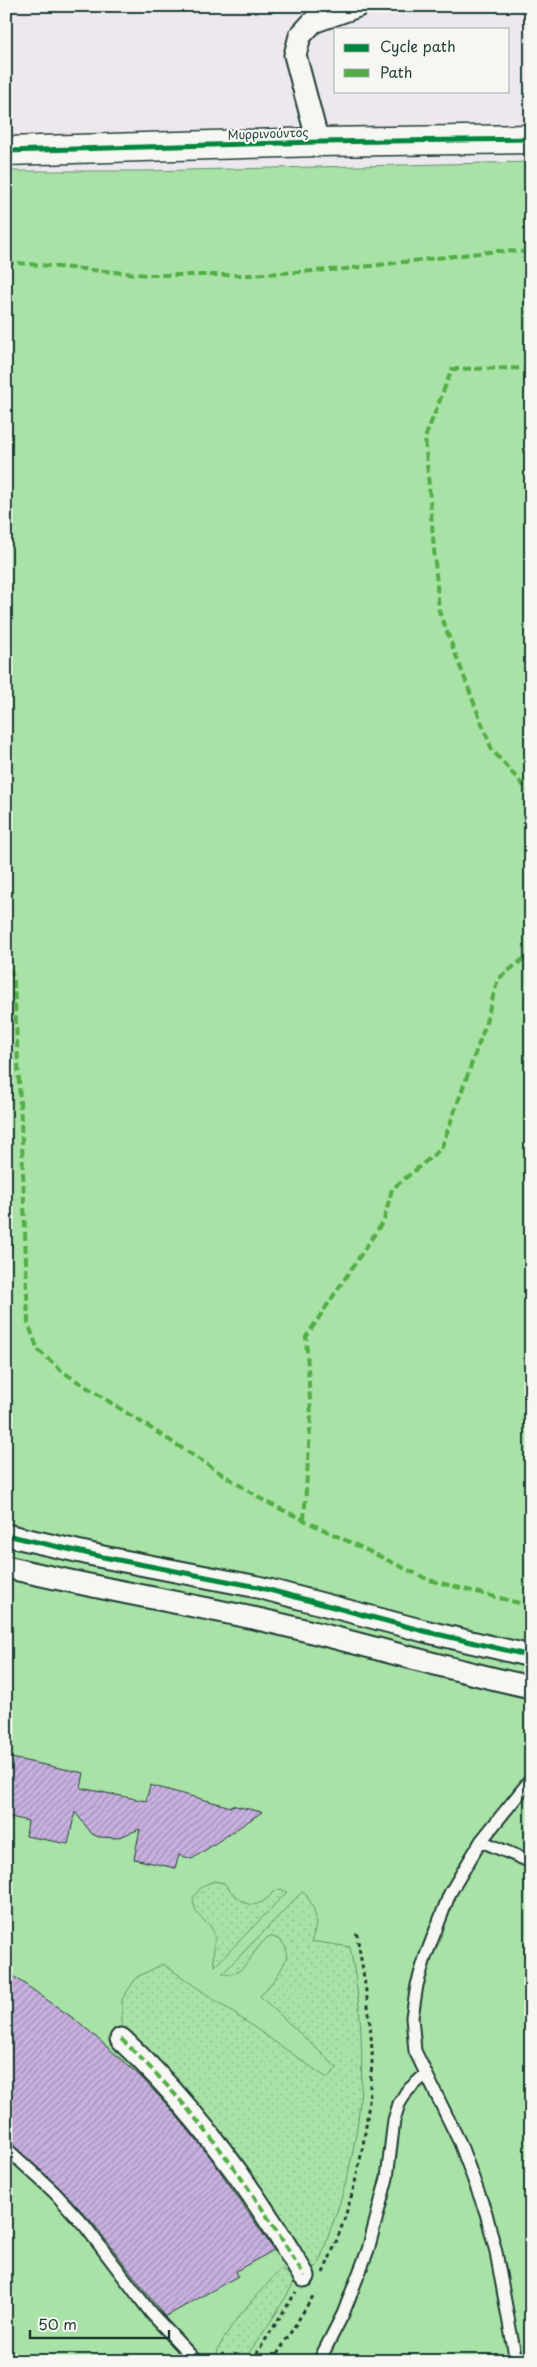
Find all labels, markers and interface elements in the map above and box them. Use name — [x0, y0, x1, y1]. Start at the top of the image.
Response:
legend — [334, 28, 510, 92]
text: Cycle path — [380, 34, 456, 57]
text: Path — [380, 60, 412, 83]
street label: Μυρρινούντος — [227, 123, 309, 143]
scale bar — [30, 2307, 169, 2339]
text: 50 m — [38, 2312, 77, 2335]

